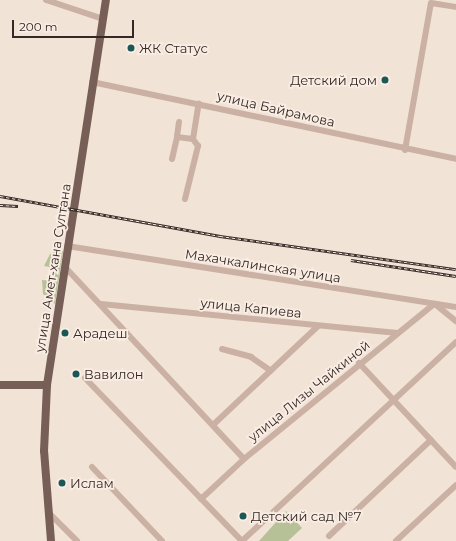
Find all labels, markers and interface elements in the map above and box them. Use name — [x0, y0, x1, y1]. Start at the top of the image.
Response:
scale bar — [14, 12, 136, 38]
text: 200 m — [19, 19, 58, 34]
place label: ЖК Статус — [139, 40, 208, 56]
marker: ЖК Статус — [126, 43, 136, 53]
place label: Детский дом — [290, 72, 377, 88]
marker: Детский дом — [380, 75, 390, 85]
street label: улица Байрамова — [216, 88, 336, 130]
street label: улица Амет-хана Султана — [32, 182, 74, 354]
street label: Махачкалинская улица — [184, 246, 342, 286]
street label: улица Капиева — [200, 295, 302, 321]
place label: Арадеш — [73, 325, 128, 341]
marker: Арадеш — [60, 328, 70, 338]
street label: улица Лизы Чайкиной — [245, 337, 373, 445]
place label: Вавилон — [84, 366, 143, 382]
marker: Вавилон — [71, 369, 81, 379]
place label: Ислам — [70, 475, 114, 491]
marker: Ислам — [57, 478, 67, 488]
place label: Детский сад №7 — [251, 508, 361, 524]
marker: Детский сад №7 — [238, 511, 248, 521]

